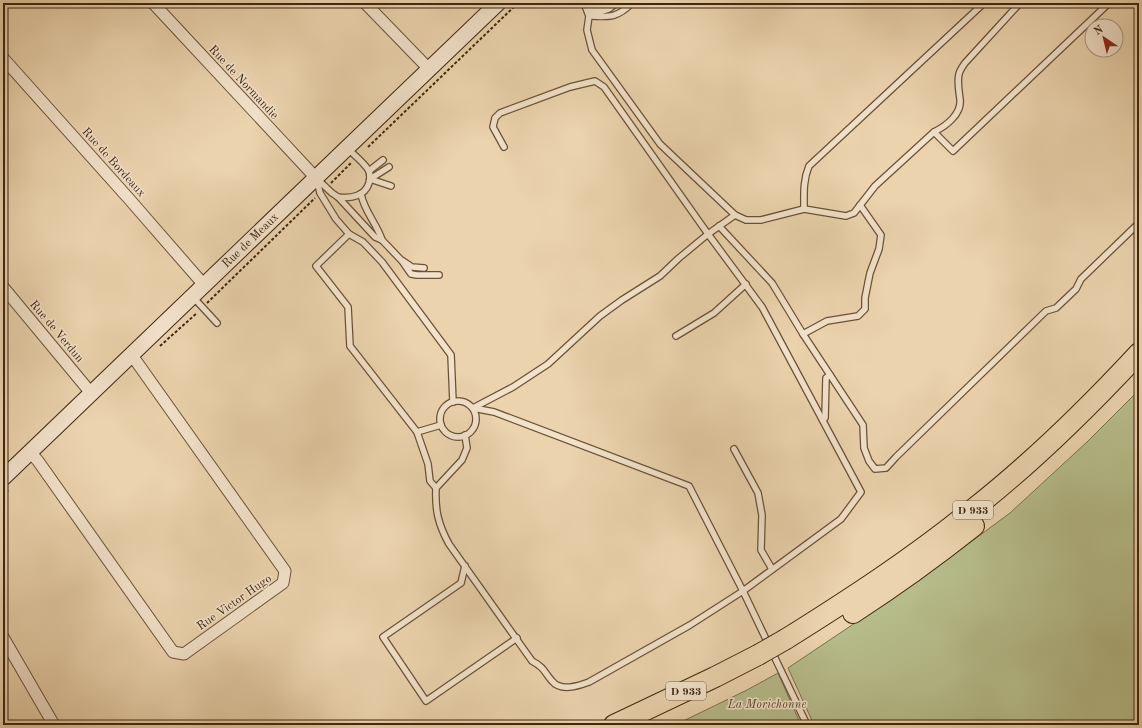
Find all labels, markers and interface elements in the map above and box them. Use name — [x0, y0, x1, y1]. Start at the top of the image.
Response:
north arrow — [1084, 18, 1124, 58]
text: N — [1093, 24, 1106, 38]
street label: Rue de Normandie — [206, 43, 281, 122]
street label: Rue de Bordeaux — [79, 126, 147, 200]
street label: Rue de Meaux — [220, 211, 281, 270]
street label: Rue de Verdun — [27, 298, 86, 365]
road number: D 933 — [953, 501, 993, 519]
street label: Rue Victor Hugo — [195, 573, 274, 633]
road number: D 933 — [666, 682, 706, 700]
park label: La Morichonne — [727, 699, 806, 711]

